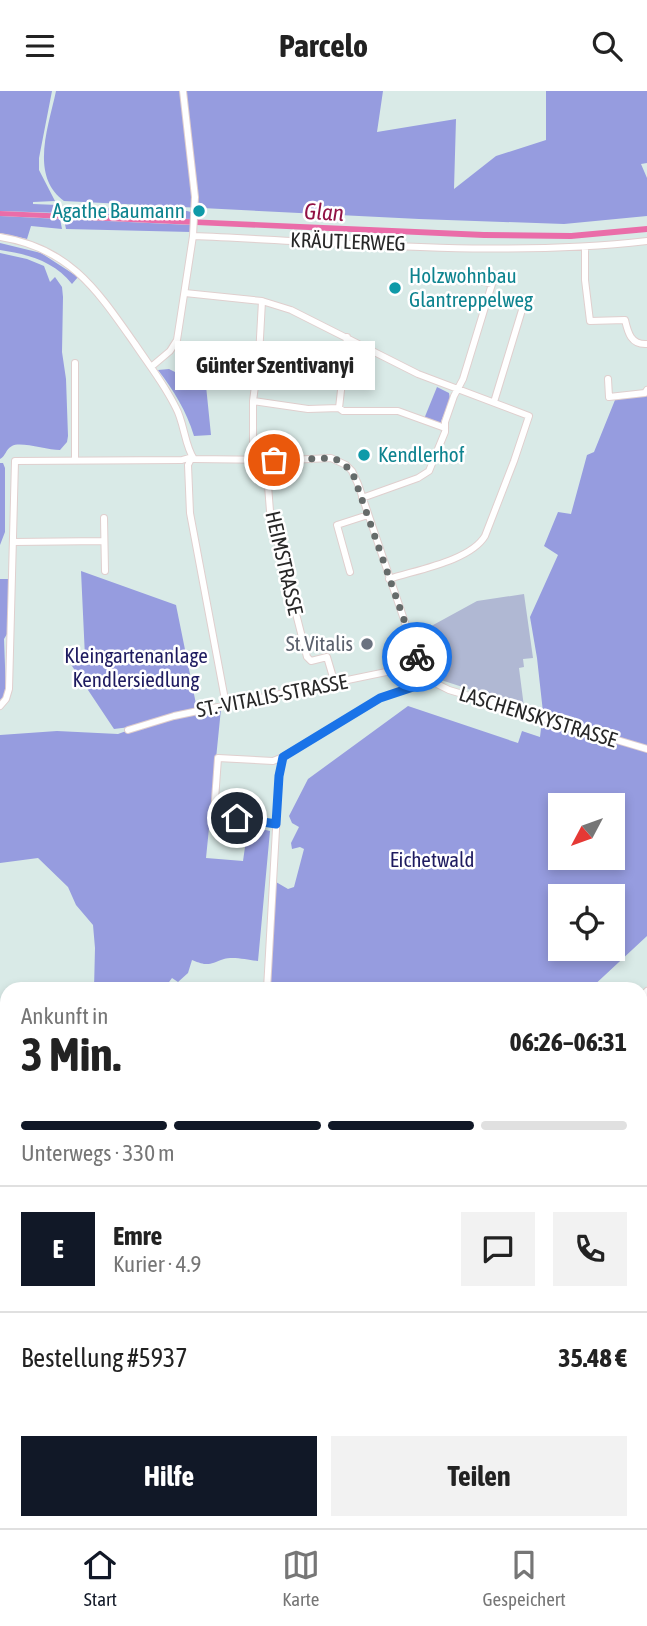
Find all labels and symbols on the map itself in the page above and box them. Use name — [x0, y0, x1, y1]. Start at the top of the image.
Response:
place label: Agathe Baumann — [53, 198, 185, 222]
water label: Glan — [303, 198, 345, 226]
marker: Agathe Baumann — [191, 203, 207, 219]
street label: KRÄUTLERWEG — [290, 227, 406, 255]
place label: Holzwohnbau Glantreppelweg — [409, 263, 533, 311]
marker: Holzwohnbau Glantreppelweg — [387, 280, 403, 296]
callout: Günter Szentivanyi — [174, 341, 374, 390]
pin — [244, 430, 304, 490]
place label: Kendlerhof — [378, 442, 465, 466]
marker: Kendlerhof — [356, 447, 372, 463]
street label: HEIMSTRASSE — [261, 508, 309, 617]
courier — [382, 622, 452, 692]
place label: St.Vitalis — [286, 631, 353, 655]
marker: St.Vitalis — [359, 636, 375, 652]
park label: Kleingartenanlage Kendlersiedlung — [64, 643, 208, 691]
street label: ST.-VITALIS-STRASSE — [194, 669, 349, 721]
street label: LASCHENSKYSTRASSE — [456, 681, 620, 752]
pin — [207, 788, 267, 848]
north arrow — [548, 793, 625, 870]
park label: Eichetwald — [390, 847, 474, 871]

